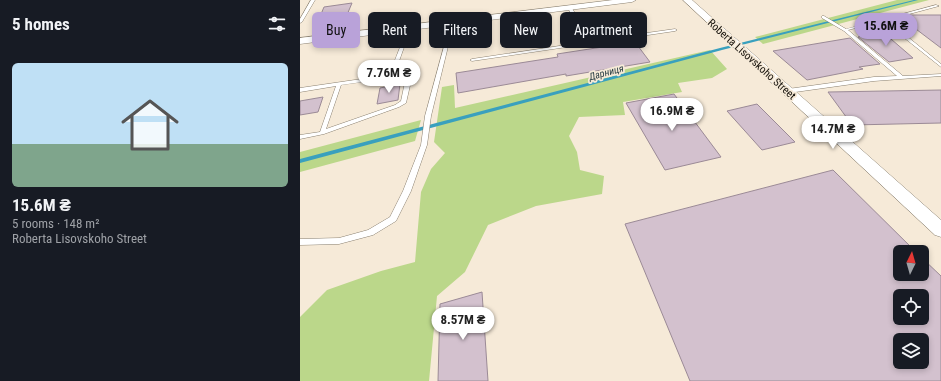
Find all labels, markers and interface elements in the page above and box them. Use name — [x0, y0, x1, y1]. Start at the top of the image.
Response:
chip: Buy — [312, 12, 360, 48]
chip: Rent — [368, 12, 421, 48]
chip: Filters — [429, 12, 492, 48]
chip: New — [500, 12, 552, 48]
chip: Apartment — [560, 12, 647, 48]
icon: filters — [266, 13, 288, 35]
pin: 15.6M ₴ — [849, 13, 923, 47]
text: 5 homes — [12, 14, 70, 34]
street label: Roberta Lisovskoho Street — [705, 16, 798, 102]
text: 15.6M ₴ — [863, 18, 909, 33]
pin: 7.76M ₴ — [352, 60, 426, 94]
water label: Дарниця — [587, 62, 625, 83]
text: 7.76M ₴ — [366, 65, 412, 80]
icon: home — [114, 89, 186, 161]
pin: 16.9M ₴ — [635, 98, 709, 132]
text: 16.9M ₴ — [649, 103, 695, 118]
pin: 14.7M ₴ — [796, 116, 870, 150]
text: 14.7M ₴ — [810, 121, 856, 136]
text: 15.6M ₴ — [12, 195, 71, 215]
text: 5 rooms · 148 m² — [12, 216, 99, 231]
text: Roberta Lisovskoho Street — [12, 231, 147, 246]
north arrow — [893, 245, 929, 281]
map controls — [893, 245, 929, 369]
button: locate — [893, 289, 929, 325]
pin: 8.57M ₴ — [426, 307, 500, 341]
text: 8.57M ₴ — [440, 312, 486, 327]
button: layers — [893, 333, 929, 369]

